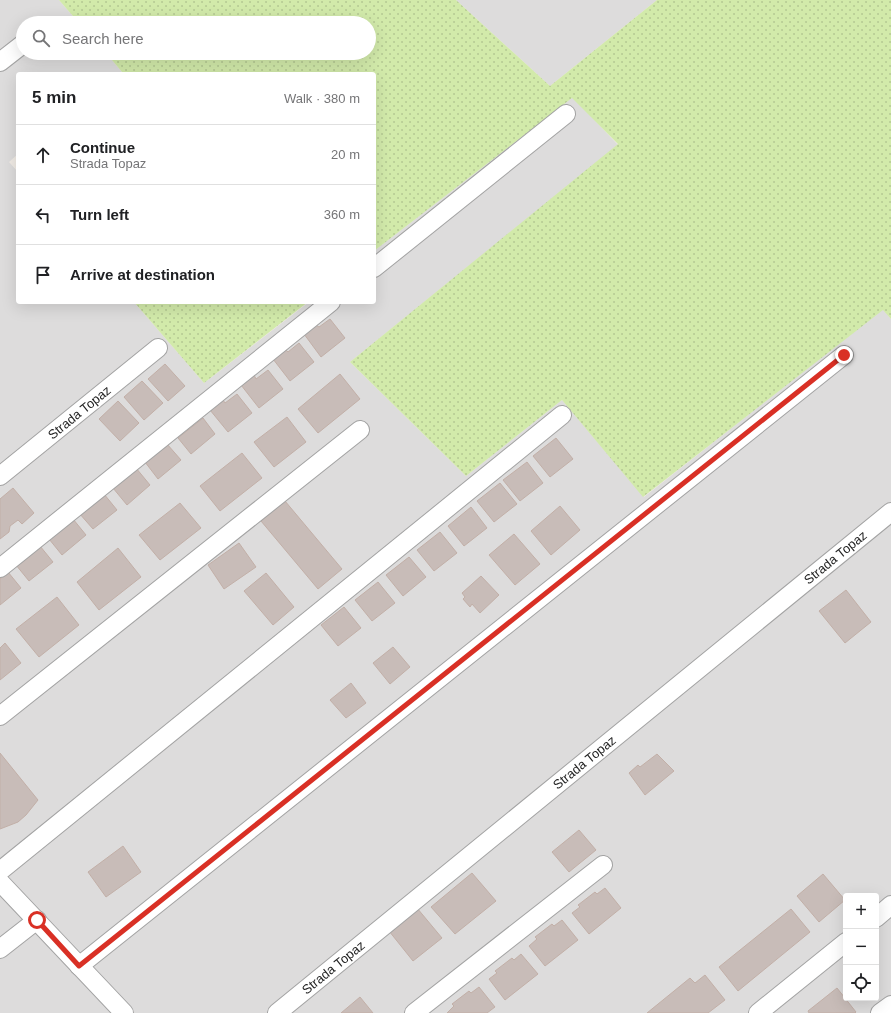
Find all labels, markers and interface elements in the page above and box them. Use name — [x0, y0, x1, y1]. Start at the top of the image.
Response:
search box — [16, 16, 376, 60]
icon: search — [30, 27, 52, 49]
text: Search here — [62, 30, 144, 47]
text: 5 min — [32, 88, 76, 107]
text: Walk · 380 m — [284, 91, 360, 106]
text: Continue — [70, 139, 135, 156]
icon: ahead — [32, 144, 54, 166]
text: 20 m — [331, 147, 360, 162]
text: Strada Topaz — [70, 156, 146, 171]
icon: left — [32, 204, 54, 226]
text: Turn left — [70, 206, 129, 223]
text: 360 m — [324, 207, 360, 222]
icon: arrive — [32, 264, 54, 286]
text: Arrive at destination — [70, 266, 215, 283]
route end — [835, 346, 853, 364]
street label: Strada Topaz — [45, 383, 114, 442]
street label: Strada Topaz — [801, 528, 870, 587]
street label: Strada Topaz — [550, 733, 619, 792]
map controls — [843, 893, 879, 1001]
button: + — [843, 893, 879, 929]
route start — [28, 911, 46, 929]
button: − — [843, 929, 879, 965]
street label: Strada Topaz — [299, 938, 368, 997]
button: locate — [843, 965, 879, 1001]

